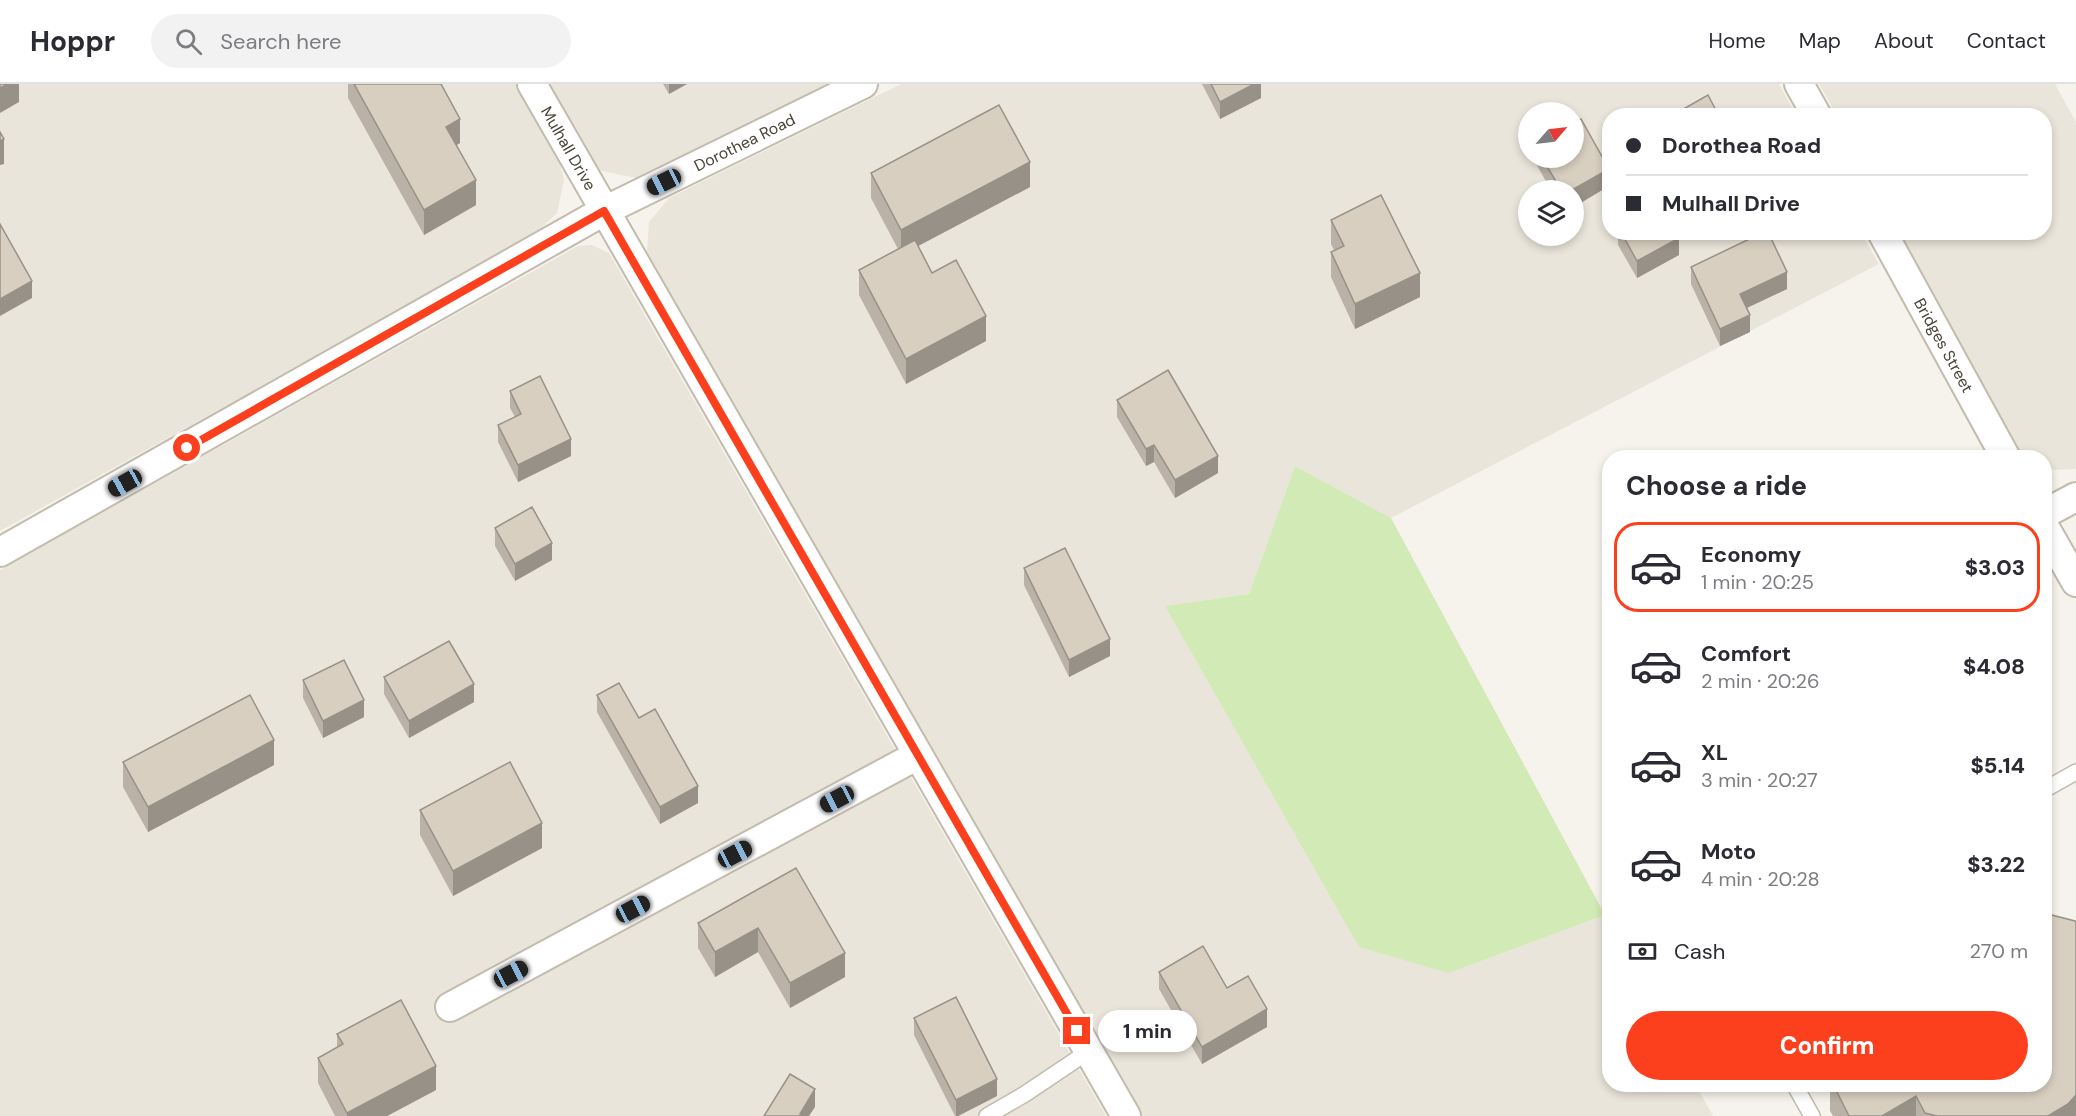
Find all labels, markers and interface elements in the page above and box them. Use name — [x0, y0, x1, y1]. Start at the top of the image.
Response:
search box — [151, 14, 571, 68]
text: Hoppr — [30, 23, 115, 60]
icon: search — [172, 25, 205, 58]
text: Search here — [220, 27, 342, 56]
text: Home — [1708, 27, 1766, 55]
text: Map — [1799, 27, 1841, 55]
text: About — [1874, 27, 1934, 55]
text: Contact — [1967, 27, 2046, 55]
street label: Mulhall Drive — [536, 102, 601, 194]
north arrow — [1518, 102, 1584, 168]
map controls — [1518, 102, 1584, 246]
street label: Dorothea Road — [690, 108, 798, 176]
text: Dorothea Road — [1662, 131, 1821, 160]
car — [644, 166, 684, 198]
button: layers — [1518, 180, 1584, 246]
text: Mulhall Drive — [1662, 189, 1800, 218]
street label: Bridges Street — [1910, 294, 1978, 396]
route start — [173, 434, 200, 461]
car — [105, 466, 145, 500]
text: Choose a ride — [1626, 468, 1807, 503]
icon: car — [1629, 540, 1683, 594]
text: Economy — [1701, 540, 1801, 569]
text: $3.03 — [1965, 553, 2025, 582]
text: 1 min · 20:25 — [1701, 569, 1814, 595]
icon: car — [1629, 639, 1683, 693]
text: Comfort — [1701, 639, 1791, 668]
text: $4.08 — [1963, 652, 2025, 681]
text: 2 min · 20:26 — [1701, 668, 1820, 694]
icon: car — [1629, 738, 1683, 792]
text: XL — [1701, 738, 1728, 767]
text: $5.14 — [1971, 751, 2025, 780]
text: 3 min · 20:27 — [1701, 767, 1818, 793]
car — [817, 783, 857, 815]
icon: car — [1629, 837, 1683, 891]
text: Moto — [1701, 837, 1756, 866]
car — [715, 838, 755, 870]
text: $3.22 — [1967, 850, 2025, 879]
text: 4 min · 20:28 — [1701, 866, 1820, 892]
car — [613, 893, 653, 925]
icon: cash — [1626, 935, 1659, 968]
text: Cash — [1674, 937, 1725, 966]
text: 270 m — [1970, 938, 2028, 964]
car — [491, 958, 531, 990]
callout: 1 min — [1098, 1010, 1197, 1052]
button: Confirm — [1626, 1011, 2028, 1080]
route end — [1063, 1017, 1090, 1044]
text: 1 min — [1123, 1018, 1172, 1044]

